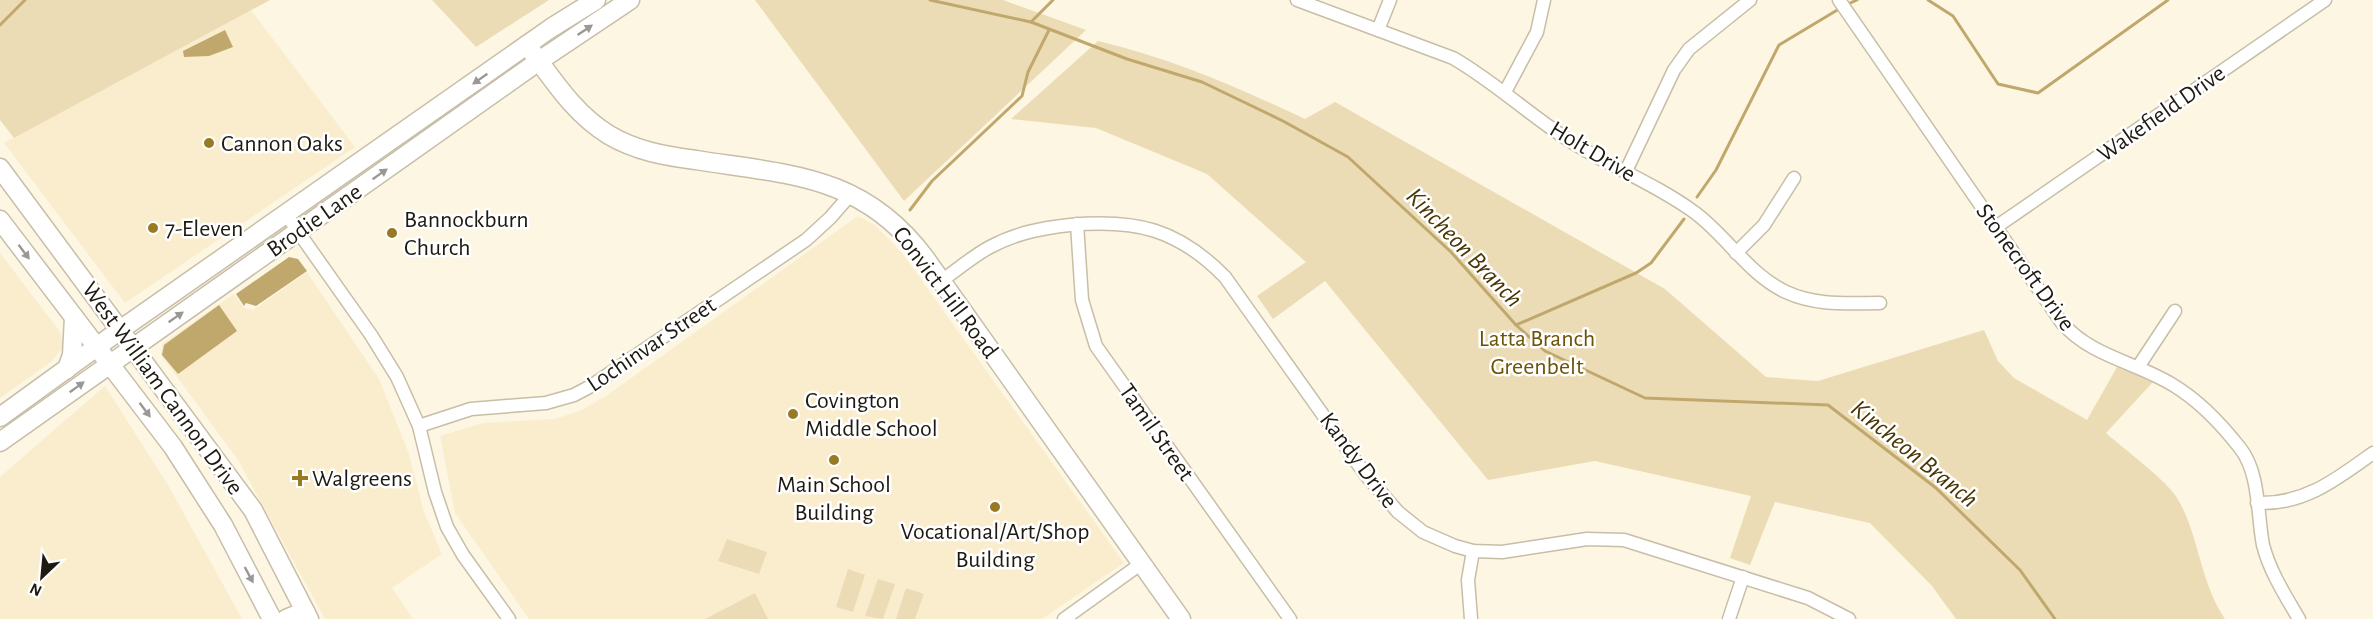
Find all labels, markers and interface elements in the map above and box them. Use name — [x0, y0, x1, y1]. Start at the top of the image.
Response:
one-way arrow — [576, 24, 592, 36]
street label: Wakefield Drive — [2093, 61, 2230, 167]
one-way arrow — [472, 73, 488, 85]
street label: Holt Drive — [1546, 117, 1639, 187]
place label: Cannon Oaks — [221, 132, 343, 156]
marker: Cannon Oaks — [202, 136, 216, 150]
one-way arrow — [373, 168, 388, 180]
street label: Brodie Lane — [263, 180, 366, 262]
water label: Kincheon Branch — [1401, 183, 1527, 312]
street label: Stonecroft Drive — [1971, 200, 2079, 336]
place label: Bannockburn Church — [404, 208, 529, 260]
place label: 7-Eleven — [165, 217, 243, 241]
marker: 7-Eleven — [146, 221, 160, 235]
street label: Convict Hill Road — [888, 222, 1002, 363]
marker: Bannockburn Church — [385, 226, 399, 240]
one-way arrow — [18, 244, 30, 260]
street label: West William Cannon Drive — [77, 278, 247, 499]
street label: Lochinvar Street — [583, 293, 721, 397]
one-way arrow — [168, 311, 184, 323]
park label: Latta Branch Greenbelt — [1479, 327, 1595, 379]
street label: Tamil Street — [1114, 380, 1198, 486]
one-way arrow — [69, 381, 85, 393]
place label: Covington Middle School — [805, 389, 938, 441]
water label: Kincheon Branch — [1846, 395, 1983, 513]
one-way arrow — [139, 402, 151, 418]
marker: Covington Middle School — [786, 407, 800, 421]
street label: Kandy Drive — [1315, 408, 1402, 513]
marker: Main School Building — [827, 453, 841, 467]
place label: Walgreens — [312, 467, 412, 491]
marker: Walgreens — [293, 471, 307, 485]
place label: Main School Building — [777, 473, 891, 525]
marker: Vocational/Art/Shop Building — [988, 500, 1002, 514]
place label: Vocational/Art/Shop Building — [900, 520, 1090, 572]
north arrow — [12, 547, 72, 607]
one-way arrow — [244, 567, 254, 584]
text: N — [27, 580, 44, 599]

